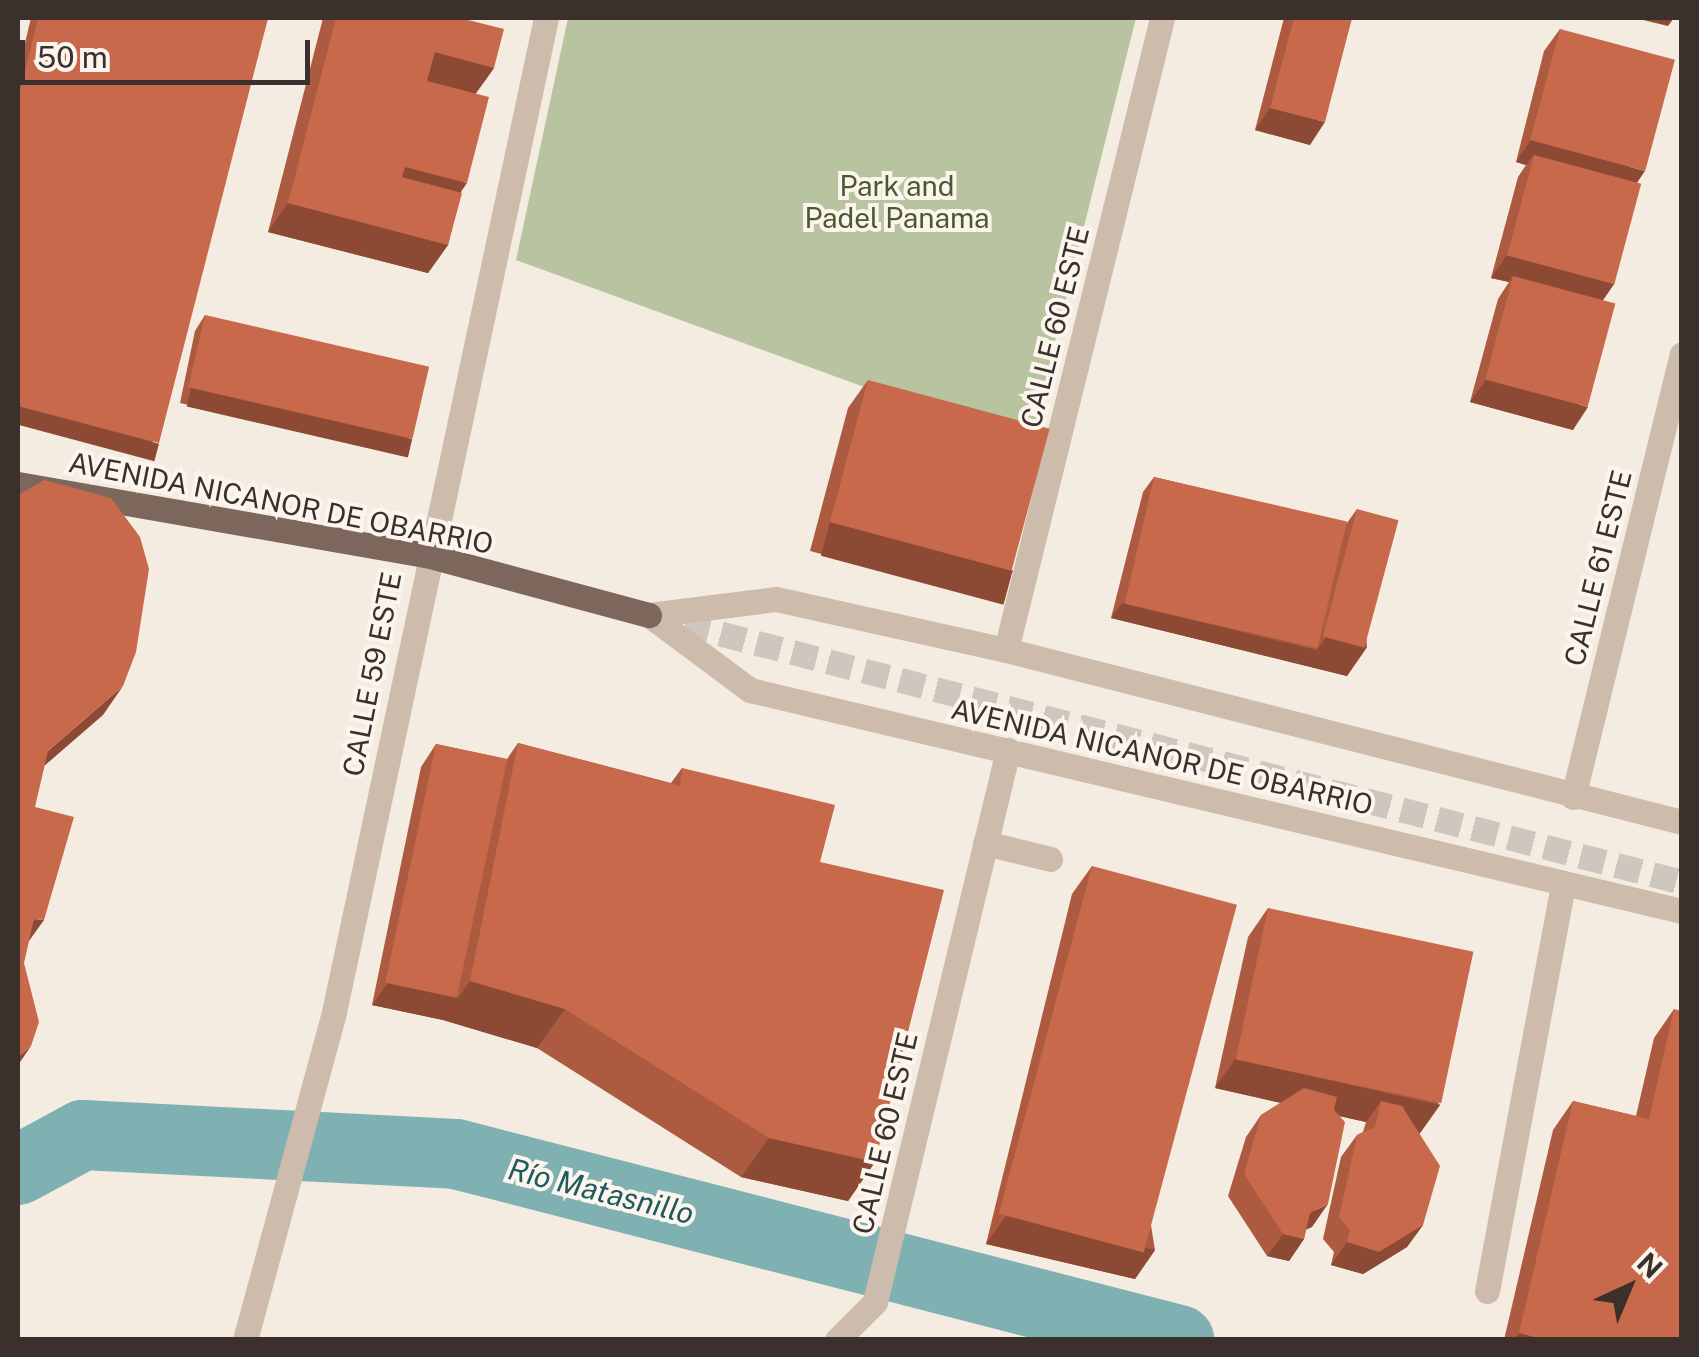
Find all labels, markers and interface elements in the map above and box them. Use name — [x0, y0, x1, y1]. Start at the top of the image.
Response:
scale bar — [25, 20, 315, 82]
text: 50 m — [37, 39, 108, 75]
park label: Park and Padel Panama — [804, 169, 990, 235]
street label: CALLE 60 ESTE — [1014, 223, 1096, 431]
street label: AVENIDA NICANOR DE OBARRIO — [66, 445, 496, 561]
street label: CALLE 61 ESTE — [1557, 467, 1639, 669]
street label: CALLE 59 ESTE — [336, 569, 408, 779]
street label: AVENIDA NICANOR DE OBARRIO — [948, 692, 1376, 822]
street label: CALLE 60 ESTE — [845, 1029, 925, 1237]
water label: Río Matasnillo — [504, 1151, 698, 1231]
north arrow — [1579, 1237, 1679, 1337]
text: N — [1631, 1246, 1670, 1285]

